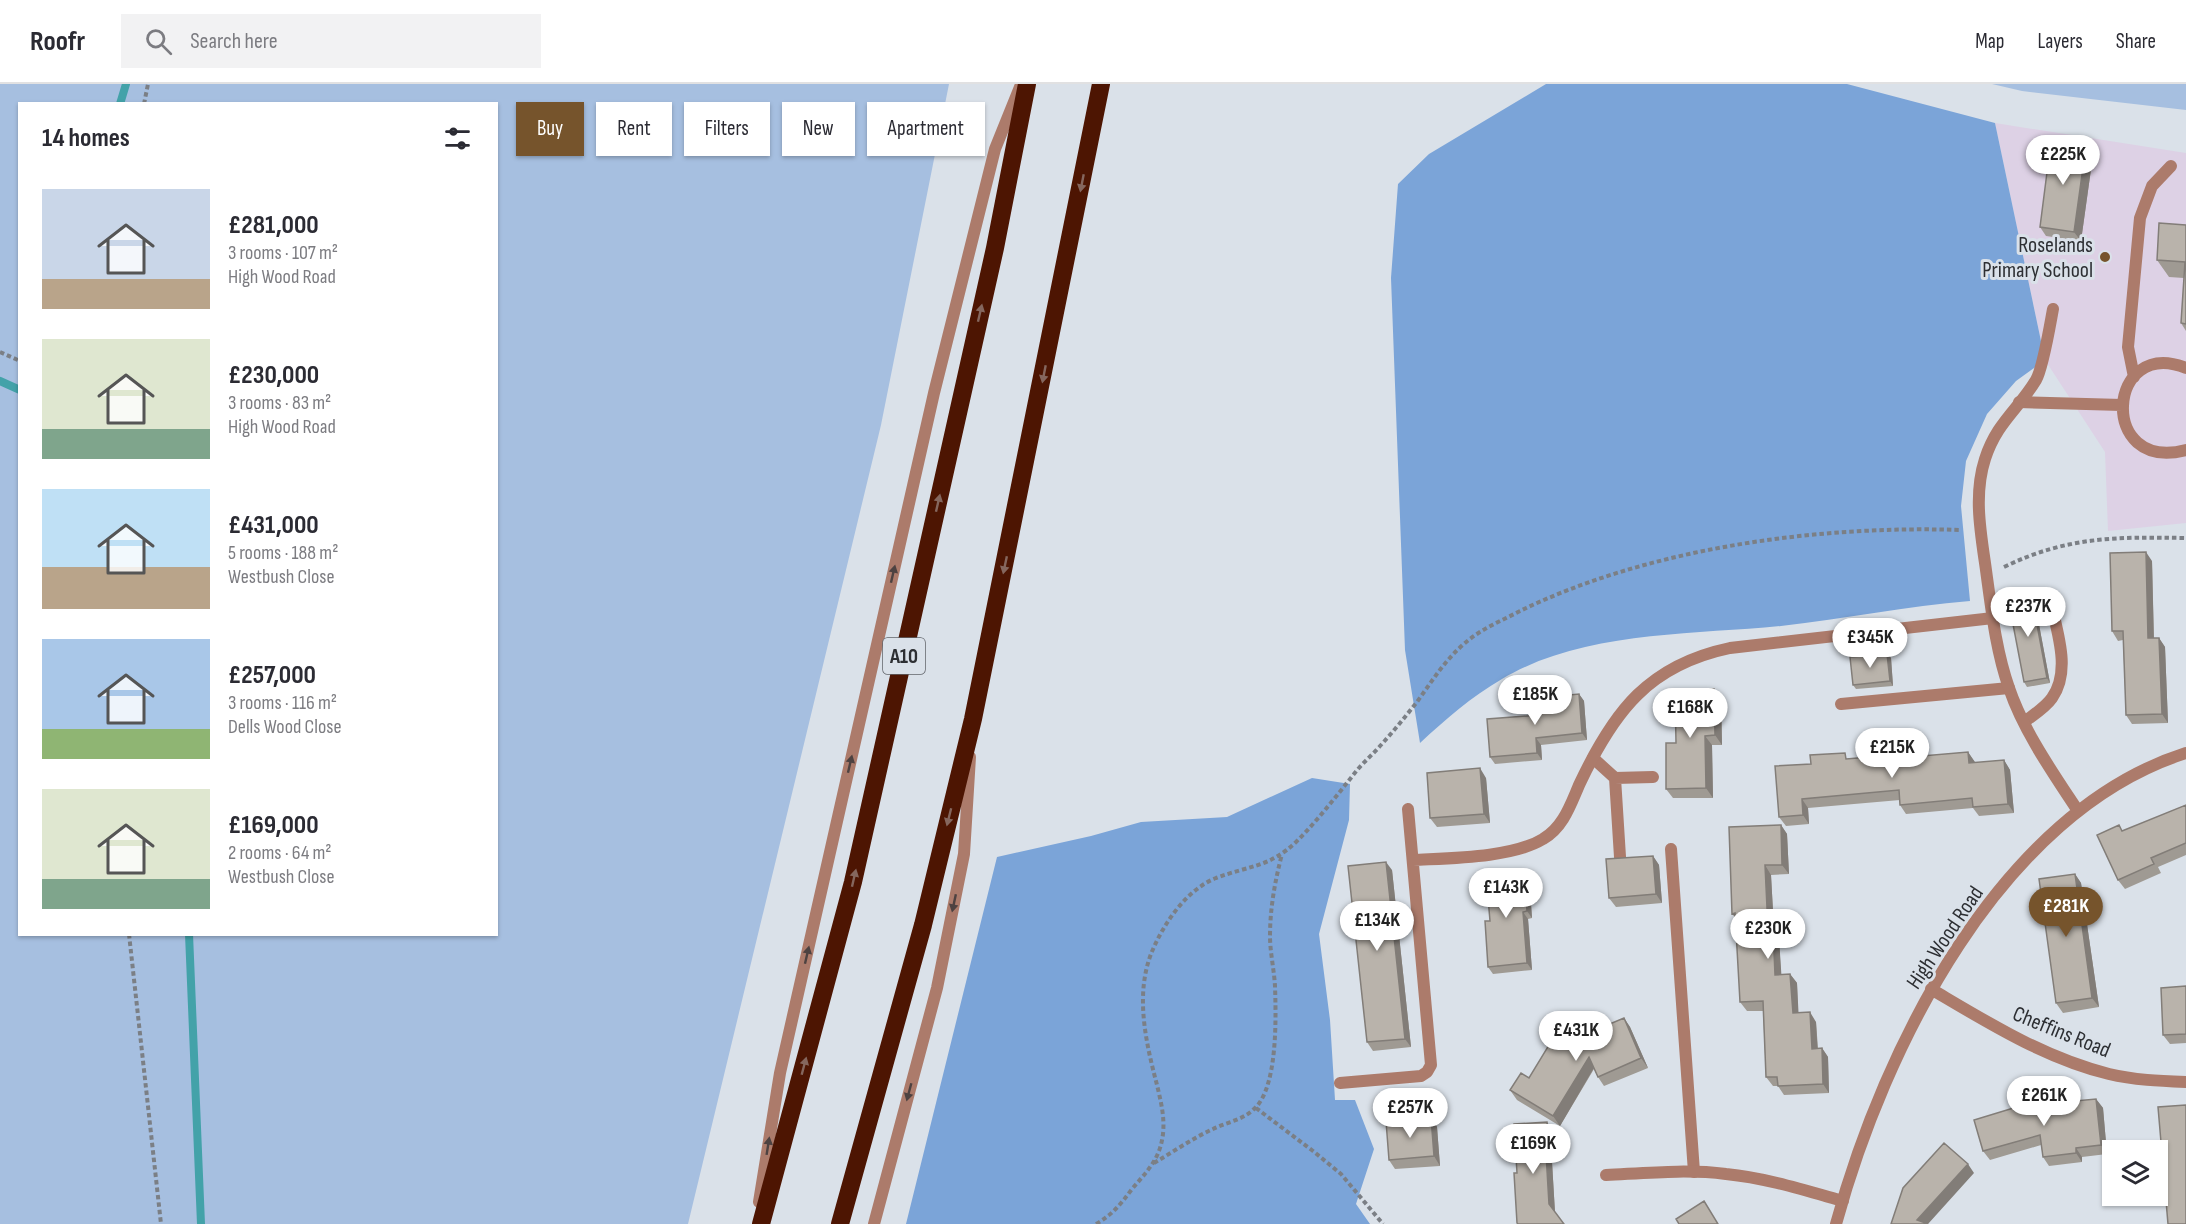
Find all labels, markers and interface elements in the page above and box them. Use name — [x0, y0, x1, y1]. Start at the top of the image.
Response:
search box — [121, 14, 541, 68]
text: Roofr — [30, 25, 85, 58]
icon: search — [142, 25, 175, 58]
text: Search here — [190, 28, 278, 55]
text: Map — [1975, 29, 2004, 54]
text: Layers — [2037, 29, 2083, 54]
text: Share — [2116, 29, 2156, 54]
chip: Buy — [516, 102, 584, 156]
chip: Rent — [596, 102, 672, 156]
chip: Filters — [684, 102, 770, 156]
chip: New — [782, 102, 855, 156]
chip: Apartment — [867, 102, 985, 156]
icon: filters — [441, 122, 474, 155]
text: 14 homes — [42, 123, 130, 154]
pin: £225K — [2021, 135, 2105, 186]
text: £225K — [2040, 142, 2086, 166]
one-way arrow — [1077, 173, 1086, 192]
text: £281,000 — [228, 210, 319, 241]
icon: home — [90, 213, 162, 285]
place label: Roselands Primary School — [1982, 232, 2093, 284]
text: 3 rooms · 107 m² — [228, 241, 338, 265]
marker: Roselands Primary School — [2098, 250, 2112, 264]
text: High Wood Road — [228, 265, 336, 289]
one-way arrow — [976, 303, 986, 322]
text: £230,000 — [228, 360, 319, 391]
icon: home — [90, 363, 162, 435]
one-way arrow — [1039, 365, 1048, 384]
text: 3 rooms · 83 m² — [228, 391, 331, 415]
text: High Wood Road — [228, 415, 336, 439]
one-way arrow — [933, 494, 943, 512]
text: £431,000 — [228, 510, 319, 541]
icon: home — [90, 513, 162, 585]
text: 5 rooms · 188 m² — [228, 541, 338, 565]
one-way arrow — [1000, 556, 1009, 575]
one-way arrow — [889, 564, 898, 583]
text: Westbush Close — [228, 565, 335, 589]
pin: £237K — [1986, 587, 2070, 638]
text: £237K — [2005, 594, 2051, 618]
pin: £345K — [1828, 618, 1912, 669]
text: £345K — [1846, 625, 1894, 649]
road number: A10 — [883, 638, 925, 674]
text: £257,000 — [228, 660, 316, 691]
icon: home — [90, 663, 162, 735]
pin: £185K — [1493, 675, 1577, 726]
text: £185K — [1512, 682, 1558, 706]
pin: £168K — [1648, 688, 1732, 739]
text: 3 rooms · 116 m² — [228, 691, 337, 715]
text: £168K — [1667, 695, 1713, 719]
text: Dells Wood Close — [228, 715, 341, 739]
pin: £215K — [1850, 728, 1934, 779]
text: £215K — [1869, 735, 1915, 759]
one-way arrow — [846, 755, 856, 774]
one-way arrow — [944, 808, 954, 826]
text: £169,000 — [228, 810, 319, 841]
icon: home — [90, 813, 162, 885]
text: 2 rooms · 64 m² — [228, 841, 332, 865]
text: Westbush Close — [228, 865, 335, 889]
one-way arrow — [850, 868, 859, 887]
pin: £143K — [1464, 868, 1548, 919]
text: £143K — [1483, 875, 1529, 899]
street label: High Wood Road — [1901, 881, 1990, 995]
pin: £281K — [2024, 887, 2108, 938]
one-way arrow — [949, 893, 958, 912]
text: £281K — [2043, 894, 2089, 918]
pin: £134K — [1335, 901, 1419, 952]
text: £134K — [1354, 908, 1400, 932]
pin: £230K — [1726, 909, 1810, 960]
text: £230K — [1744, 916, 1792, 940]
one-way arrow — [803, 945, 813, 964]
street label: Cheffins Road — [2009, 1001, 2114, 1064]
pin: £431K — [1534, 1011, 1618, 1062]
text: £431K — [1553, 1018, 1599, 1042]
one-way arrow — [799, 1057, 809, 1075]
pin: £261K — [2002, 1076, 2086, 1127]
one-way arrow — [904, 1083, 913, 1101]
text: £261K — [2021, 1083, 2067, 1107]
pin: £257K — [1368, 1088, 1452, 1139]
text: £257K — [1387, 1095, 1433, 1119]
pin: £169K — [1491, 1124, 1575, 1175]
text: £169K — [1510, 1131, 1556, 1155]
one-way arrow — [764, 1136, 773, 1155]
map controls — [2102, 1140, 2168, 1206]
button: layers — [2102, 1140, 2168, 1206]

